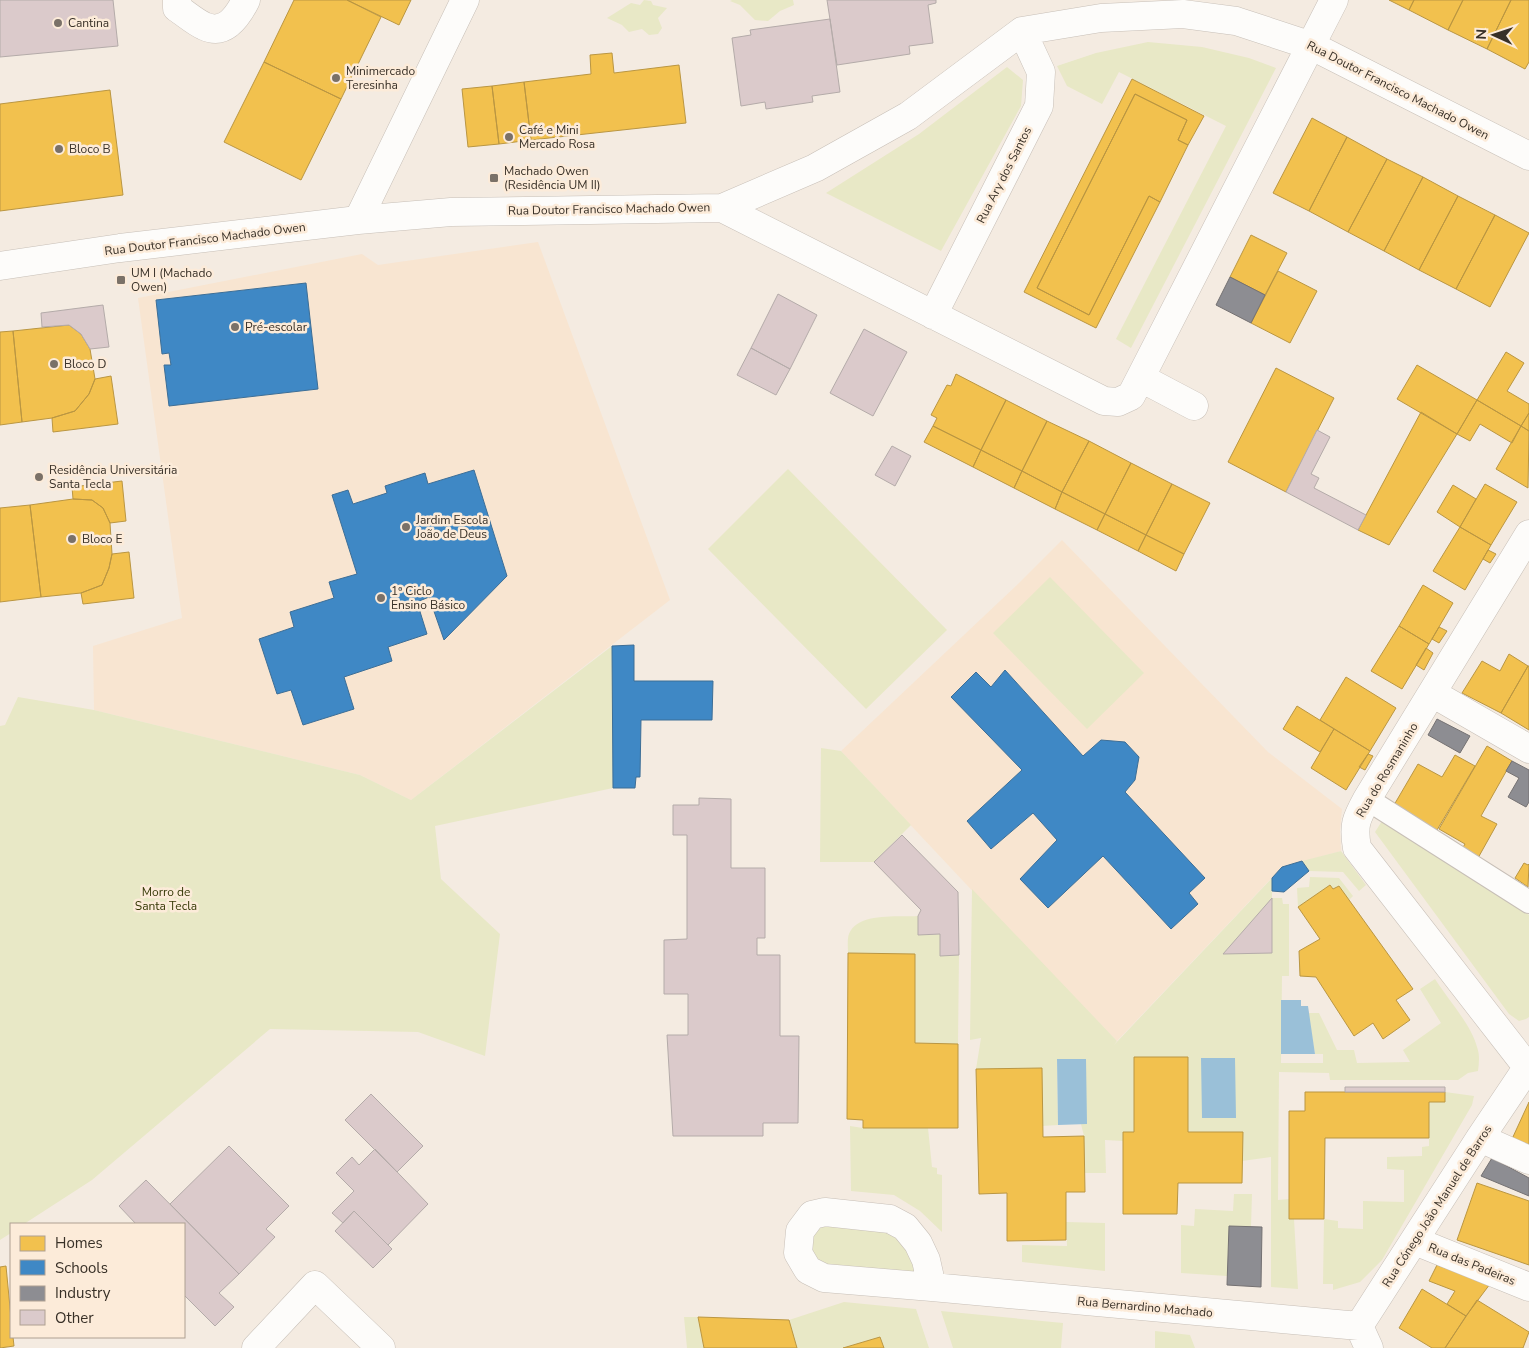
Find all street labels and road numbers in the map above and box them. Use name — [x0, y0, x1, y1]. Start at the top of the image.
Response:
street label: Rua Doutor Francisco Machado Owen — [1304, 37, 1492, 143]
street label: Rua Ary dos Santos — [973, 124, 1035, 226]
street label: Rua Doutor Francisco Machado Owen — [508, 199, 710, 219]
street label: Rua Doutor Francisco Machado Owen — [104, 219, 306, 259]
street label: Rua do Rosmaninho — [1352, 719, 1422, 820]
street label: Rua Cónego João Manuel de Barros — [1378, 1122, 1496, 1290]
street label: Rua das Padeiras — [1426, 1239, 1518, 1289]
street label: Rua Bernardino Machado — [1077, 1293, 1214, 1321]

